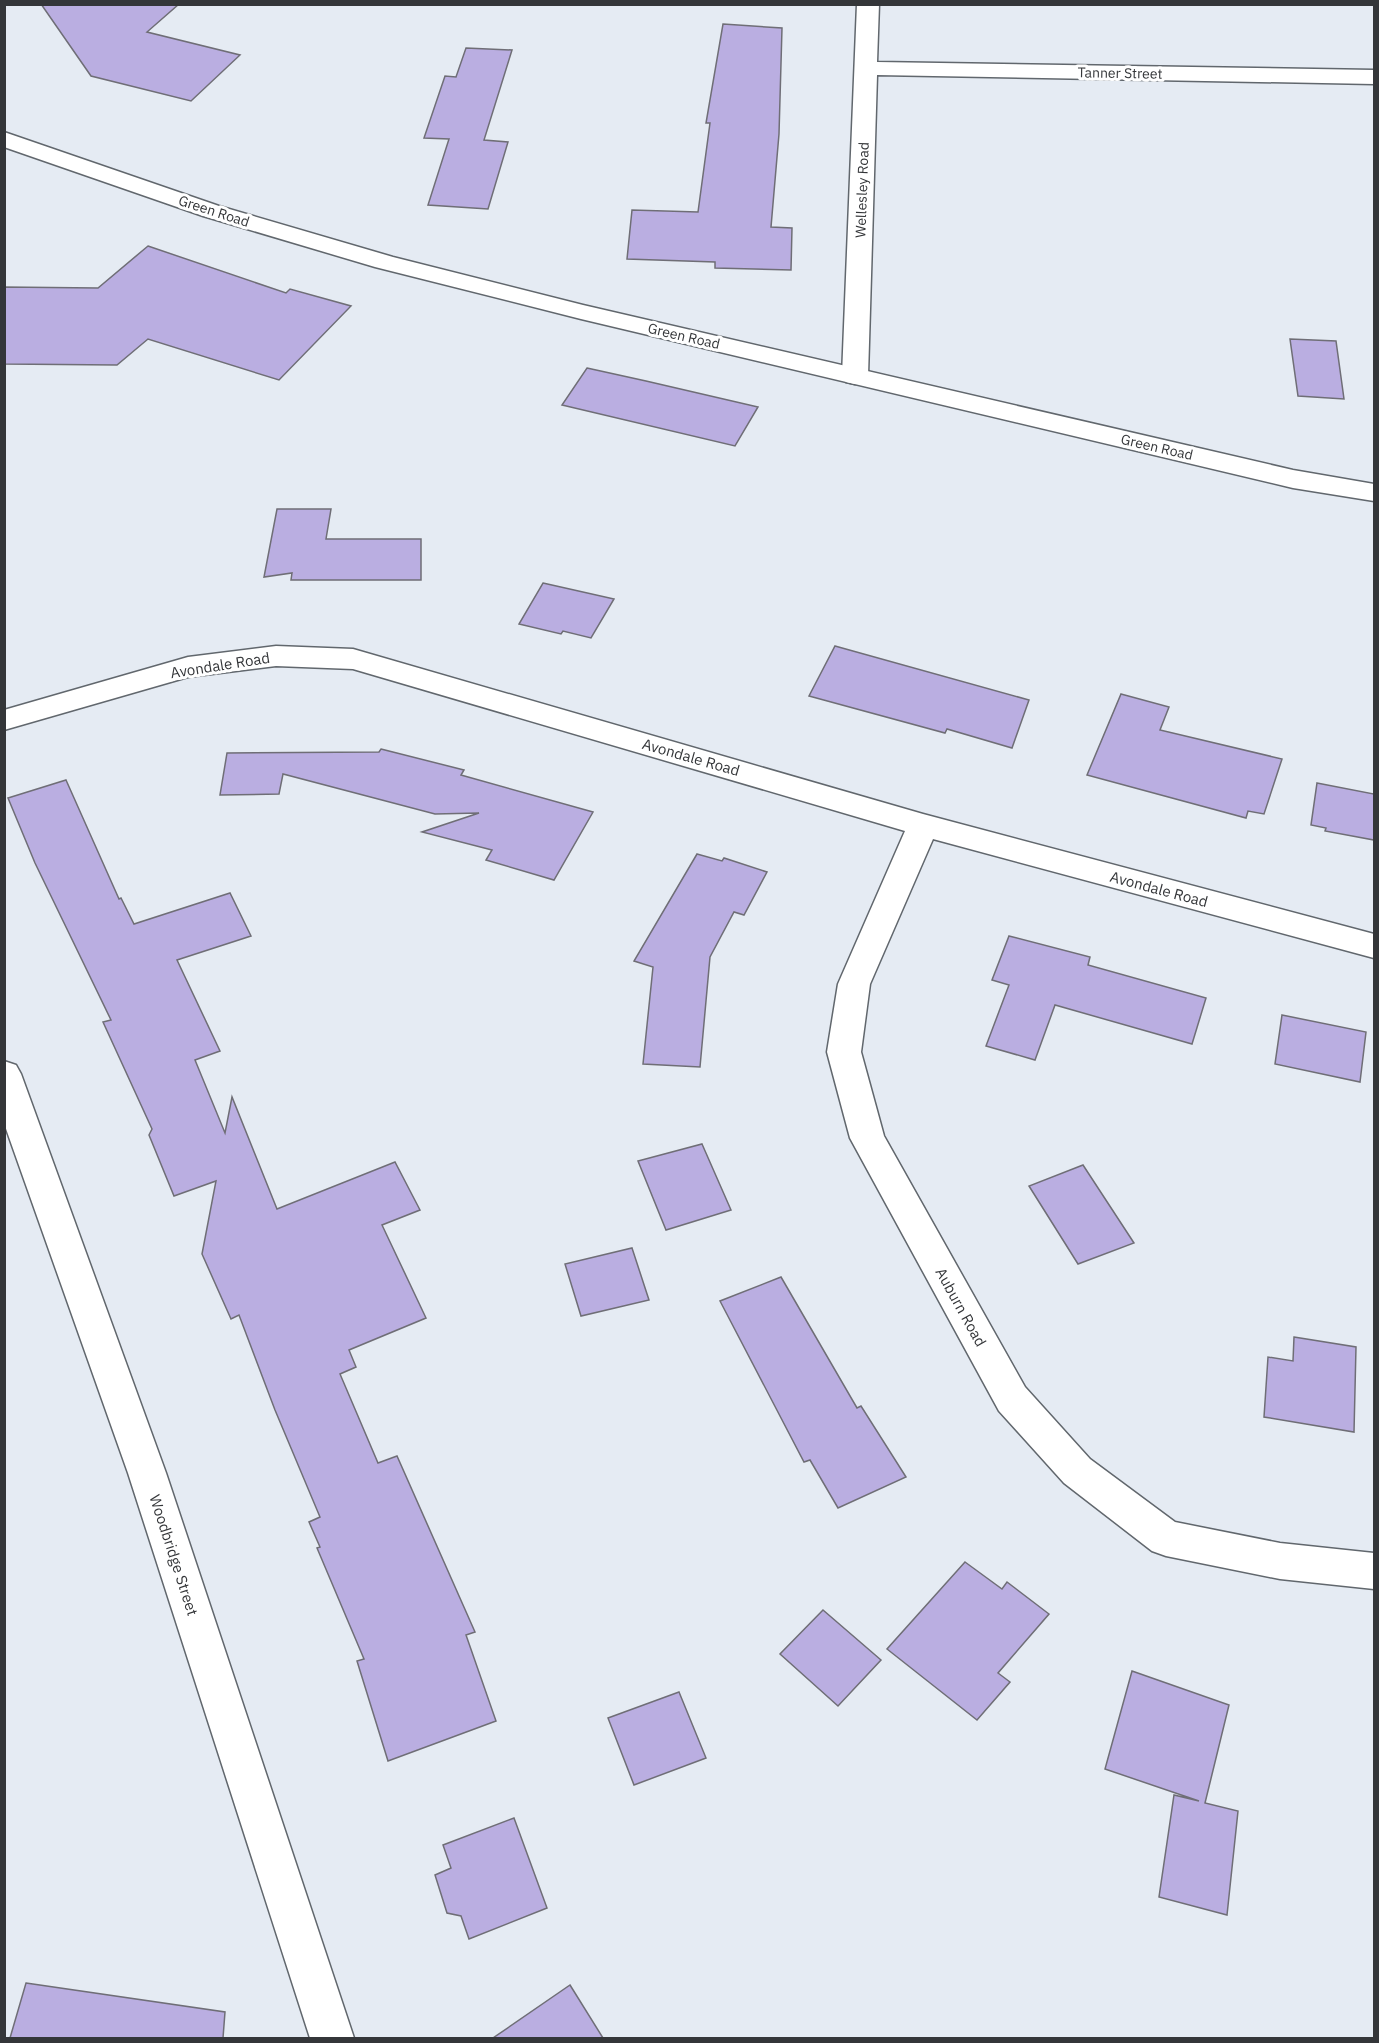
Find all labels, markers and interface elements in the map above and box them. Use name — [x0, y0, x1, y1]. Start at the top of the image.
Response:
street label: Tanner Street — [1077, 63, 1163, 83]
street label: Wellesley Road — [851, 142, 873, 238]
street label: Green Road — [176, 191, 252, 231]
street label: Green Road — [646, 319, 722, 353]
street label: Green Road — [1119, 430, 1195, 464]
street label: Avondale Road — [169, 648, 271, 682]
street label: Avondale Road — [640, 734, 742, 780]
street label: Avondale Road — [1108, 867, 1210, 911]
street label: Auburn Road — [932, 1264, 990, 1350]
street label: Woodbridge Street — [145, 1492, 203, 1618]

